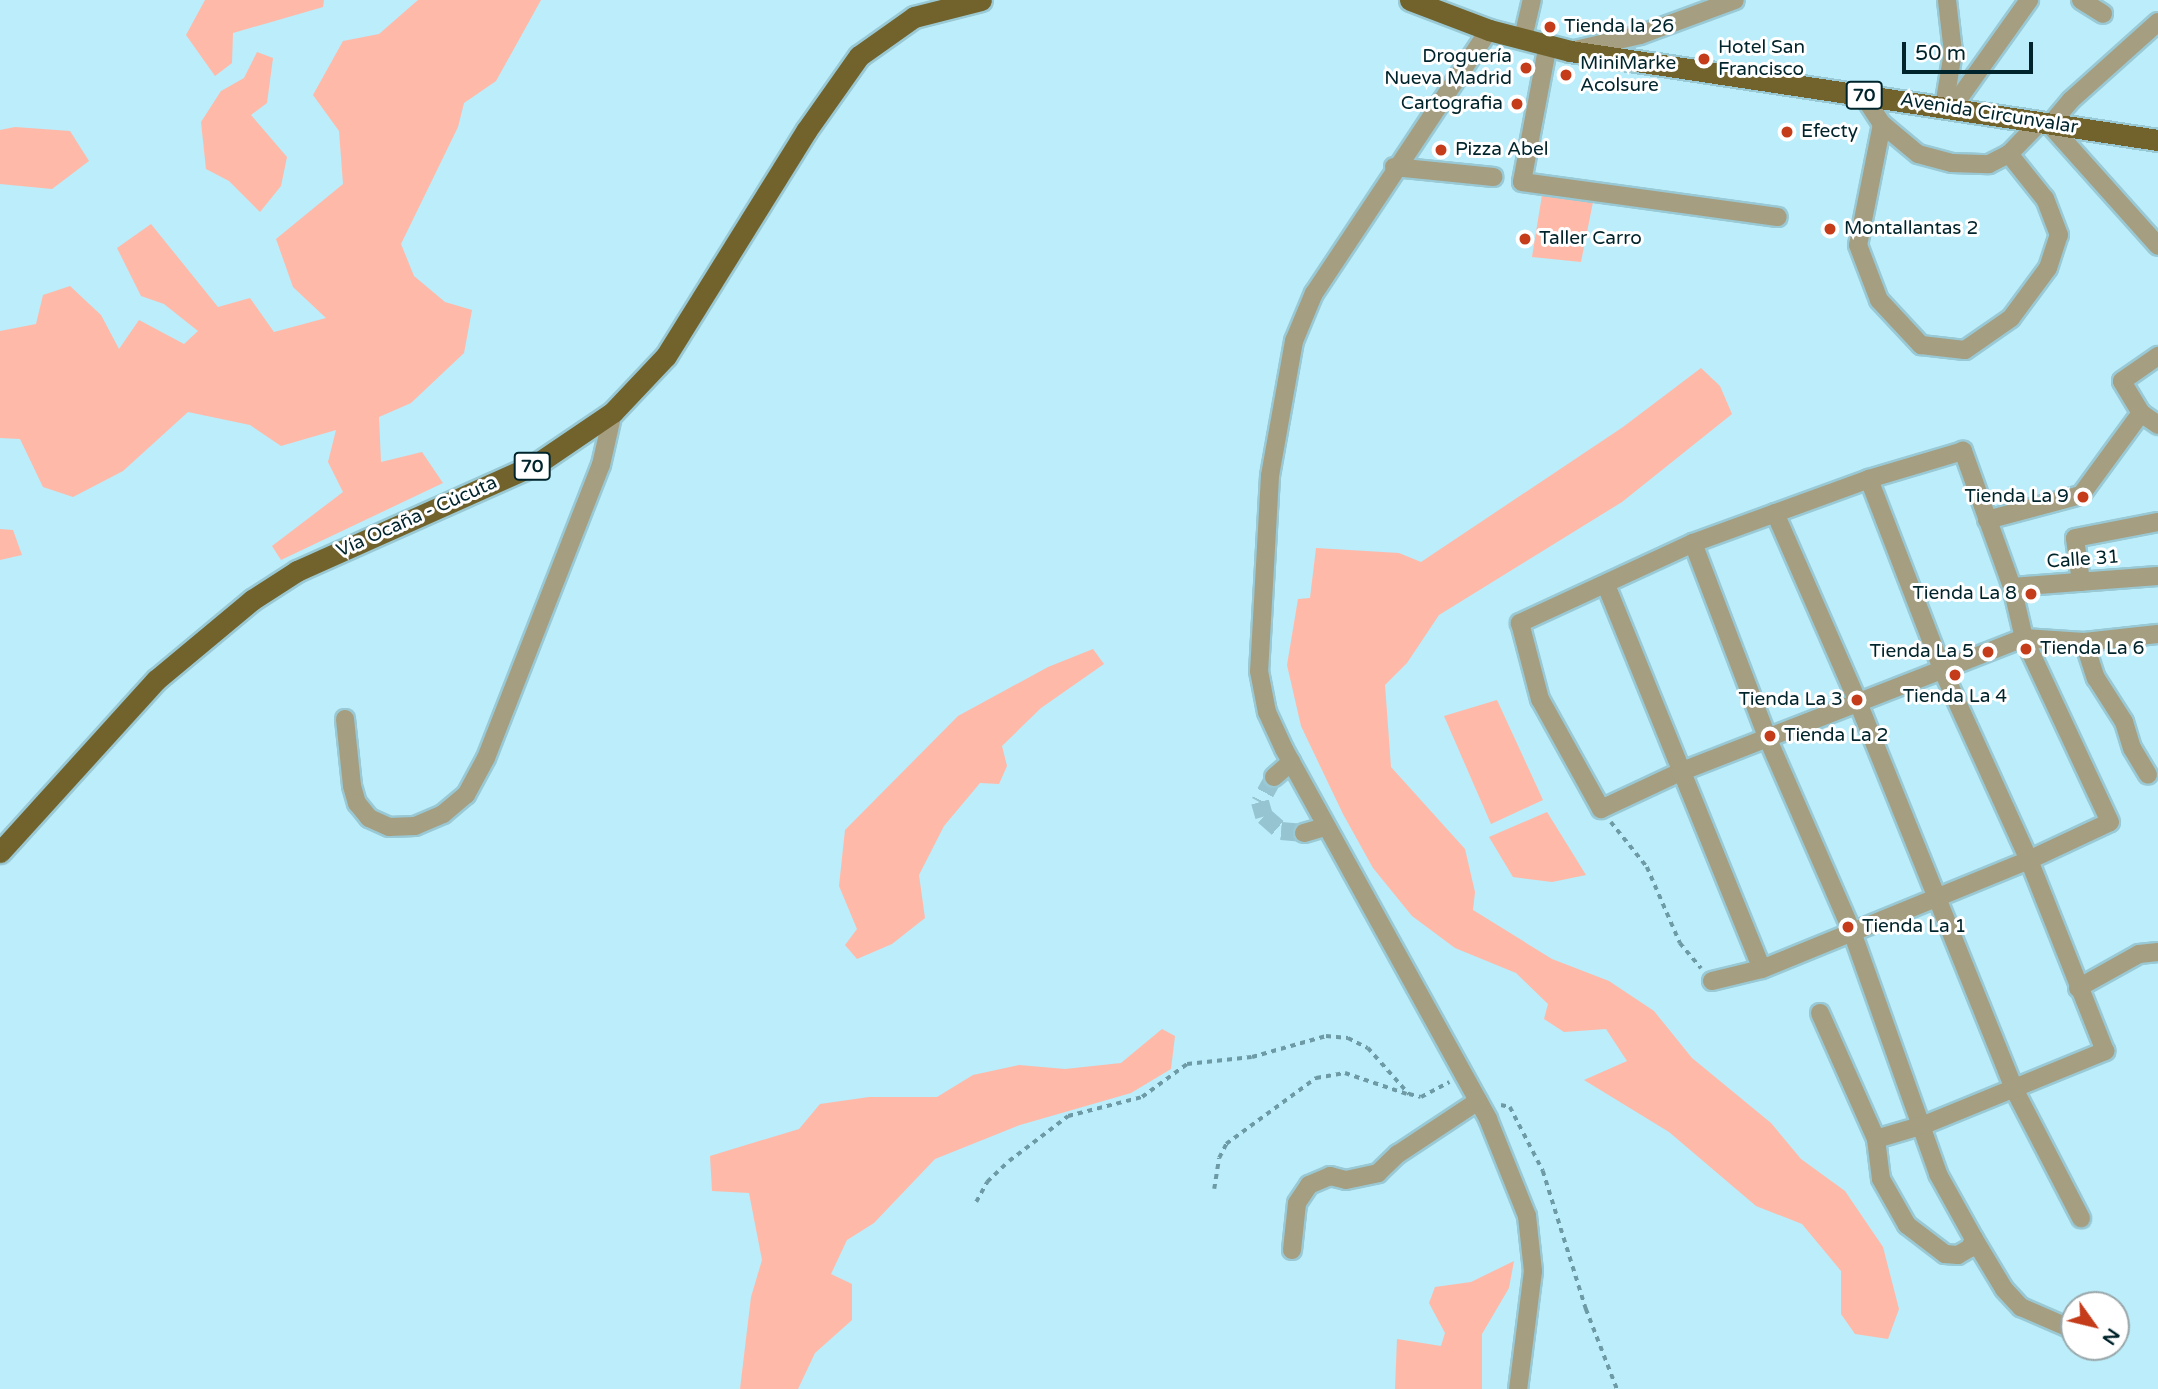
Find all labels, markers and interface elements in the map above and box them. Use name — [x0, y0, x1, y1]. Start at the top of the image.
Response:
place label: Tienda la 26 — [1564, 16, 1674, 38]
marker: Tienda la 26 — [1542, 19, 1558, 35]
scale bar — [1906, 28, 2037, 72]
place label: Hotel San Francisco — [1718, 37, 1805, 81]
text: 50 m — [1915, 41, 1966, 66]
place label: Droguería Nueva Madrid — [1384, 46, 1512, 90]
marker: Hotel San Francisco — [1696, 51, 1712, 67]
place label: MiniMarke Acolsure — [1580, 53, 1676, 97]
marker: Droguería Nueva Madrid — [1518, 60, 1534, 76]
marker: MiniMarke Acolsure — [1558, 67, 1574, 83]
road number: 70 — [1845, 80, 1883, 110]
street label: Avenida Circunvalar — [1899, 89, 2079, 139]
place label: Cartografia — [1401, 93, 1503, 115]
marker: Cartografia — [1509, 96, 1525, 112]
place label: Efecty — [1801, 121, 1858, 143]
marker: Efecty — [1779, 124, 1795, 140]
place label: Pizza Abel — [1455, 139, 1548, 161]
marker: Pizza Abel — [1433, 142, 1449, 158]
place label: Montallantas 2 — [1844, 218, 1978, 240]
marker: Montallantas 2 — [1822, 221, 1838, 237]
place label: Taller Carro — [1539, 228, 1642, 250]
marker: Taller Carro — [1517, 231, 1533, 247]
road number: 70 — [513, 452, 551, 480]
street label: Vía Ocaña - Cúcuta — [333, 471, 501, 563]
place label: Tienda La 9 — [1964, 486, 2069, 508]
marker: Tienda La 9 — [2075, 489, 2091, 505]
street label: Calle 31 — [2046, 546, 2120, 574]
place label: Tienda La 8 — [1912, 583, 2017, 605]
marker: Tienda La 8 — [2023, 586, 2039, 602]
place label: Tienda La 6 — [2040, 638, 2145, 660]
place label: Tienda La 5 — [1869, 641, 1974, 663]
marker: Tienda La 6 — [2018, 641, 2034, 657]
marker: Tienda La 5 — [1980, 644, 1996, 660]
marker: Tienda La 4 — [1947, 667, 1963, 683]
place label: Tienda La 4 — [1903, 686, 2007, 708]
place label: Tienda La 3 — [1738, 689, 1843, 711]
marker: Tienda La 3 — [1849, 692, 1865, 708]
place label: Tienda La 2 — [1784, 725, 1889, 747]
marker: Tienda La 2 — [1762, 728, 1778, 744]
place label: Tienda La 1 — [1862, 916, 1967, 938]
marker: Tienda La 1 — [1840, 919, 1856, 935]
north arrow — [2060, 1291, 2130, 1361]
text: N — [2097, 1324, 2124, 1349]

